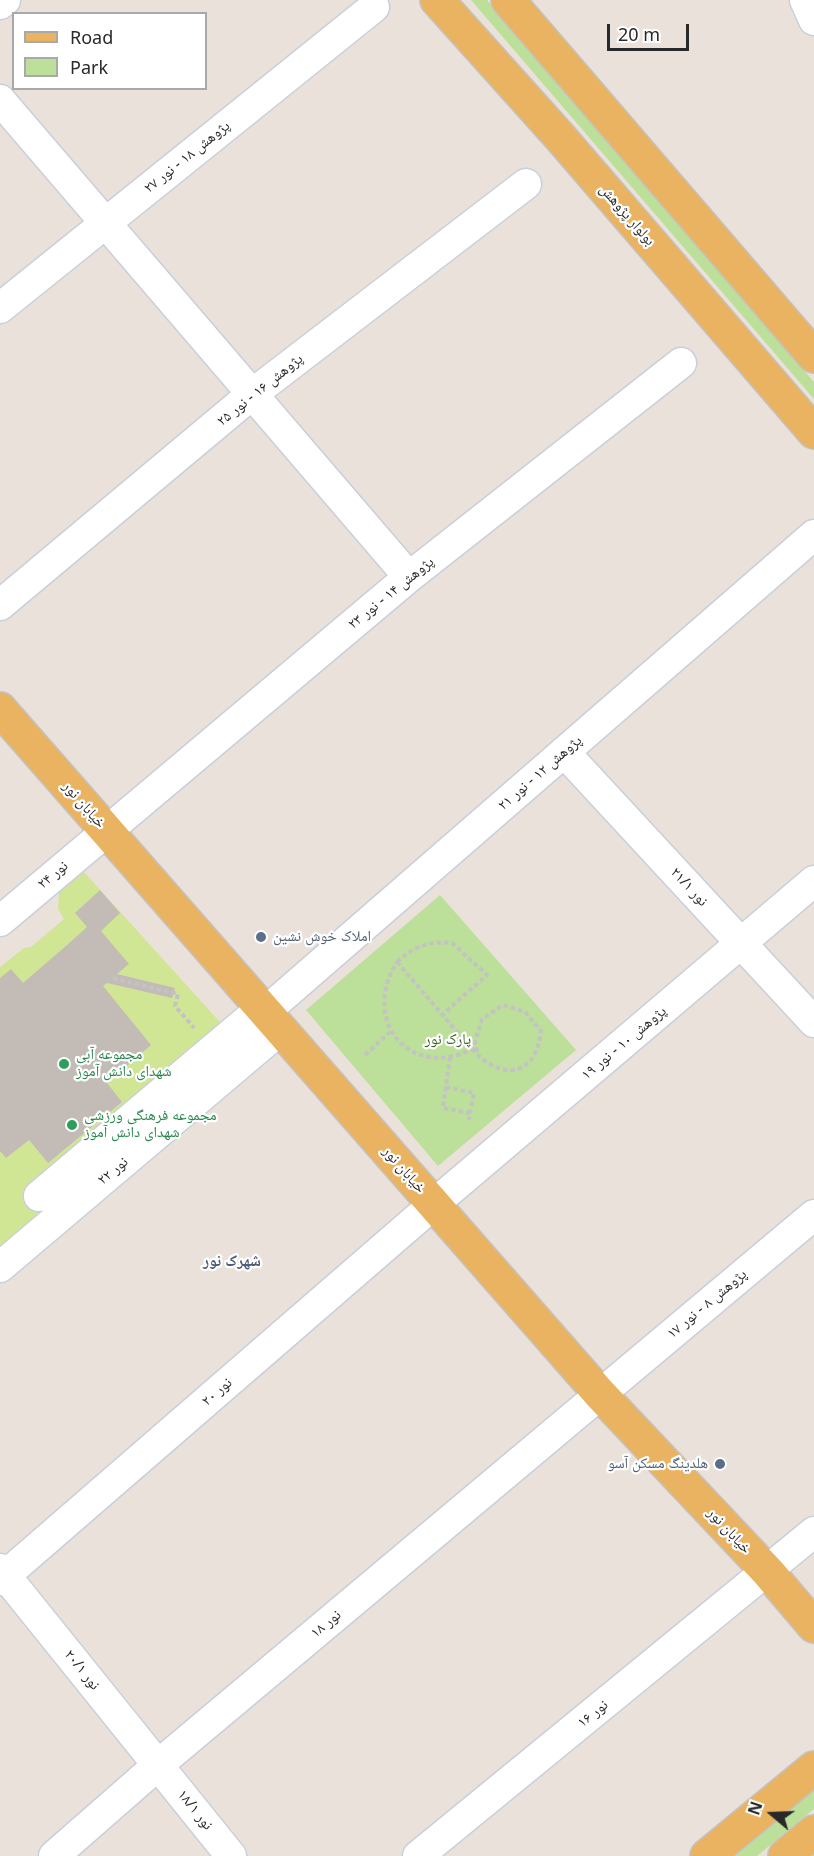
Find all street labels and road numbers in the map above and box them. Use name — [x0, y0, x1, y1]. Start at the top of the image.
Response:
street label: پژوهش ۱۸ - نور ۲۷ — [140, 117, 234, 197]
street label: بولوار پژوهش — [595, 181, 659, 249]
street label: پژوهش ۱۶ - نور ۲۵ — [213, 350, 307, 430]
street label: پژوهش ۱۴ - نور ۲۳ — [344, 553, 438, 633]
street label: پژوهش ۱۲ - نور ۲۱ — [494, 732, 586, 814]
street label: خیابان نور — [59, 778, 109, 832]
street label: نور ۲۴ — [34, 857, 72, 893]
street label: نور ۲۱/۱ — [667, 864, 711, 910]
street label: پژوهش ۱۰ - نور ۱۹ — [578, 1002, 670, 1084]
street label: خیابان نور — [379, 1143, 429, 1197]
street label: نور ۲۲ — [94, 1153, 132, 1189]
street label: پژوهش ۸ - نور ۱۷ — [663, 1265, 751, 1343]
street label: نور ۲۰ — [198, 1374, 236, 1410]
street label: خیابان نور — [703, 1504, 755, 1558]
street label: نور ۱۸ — [307, 1606, 345, 1642]
street label: نور ۲۰/۱ — [60, 1646, 104, 1694]
street label: نور ۱۶ — [574, 1696, 612, 1732]
street label: نور ۱۸/۱ — [173, 1786, 217, 1834]

